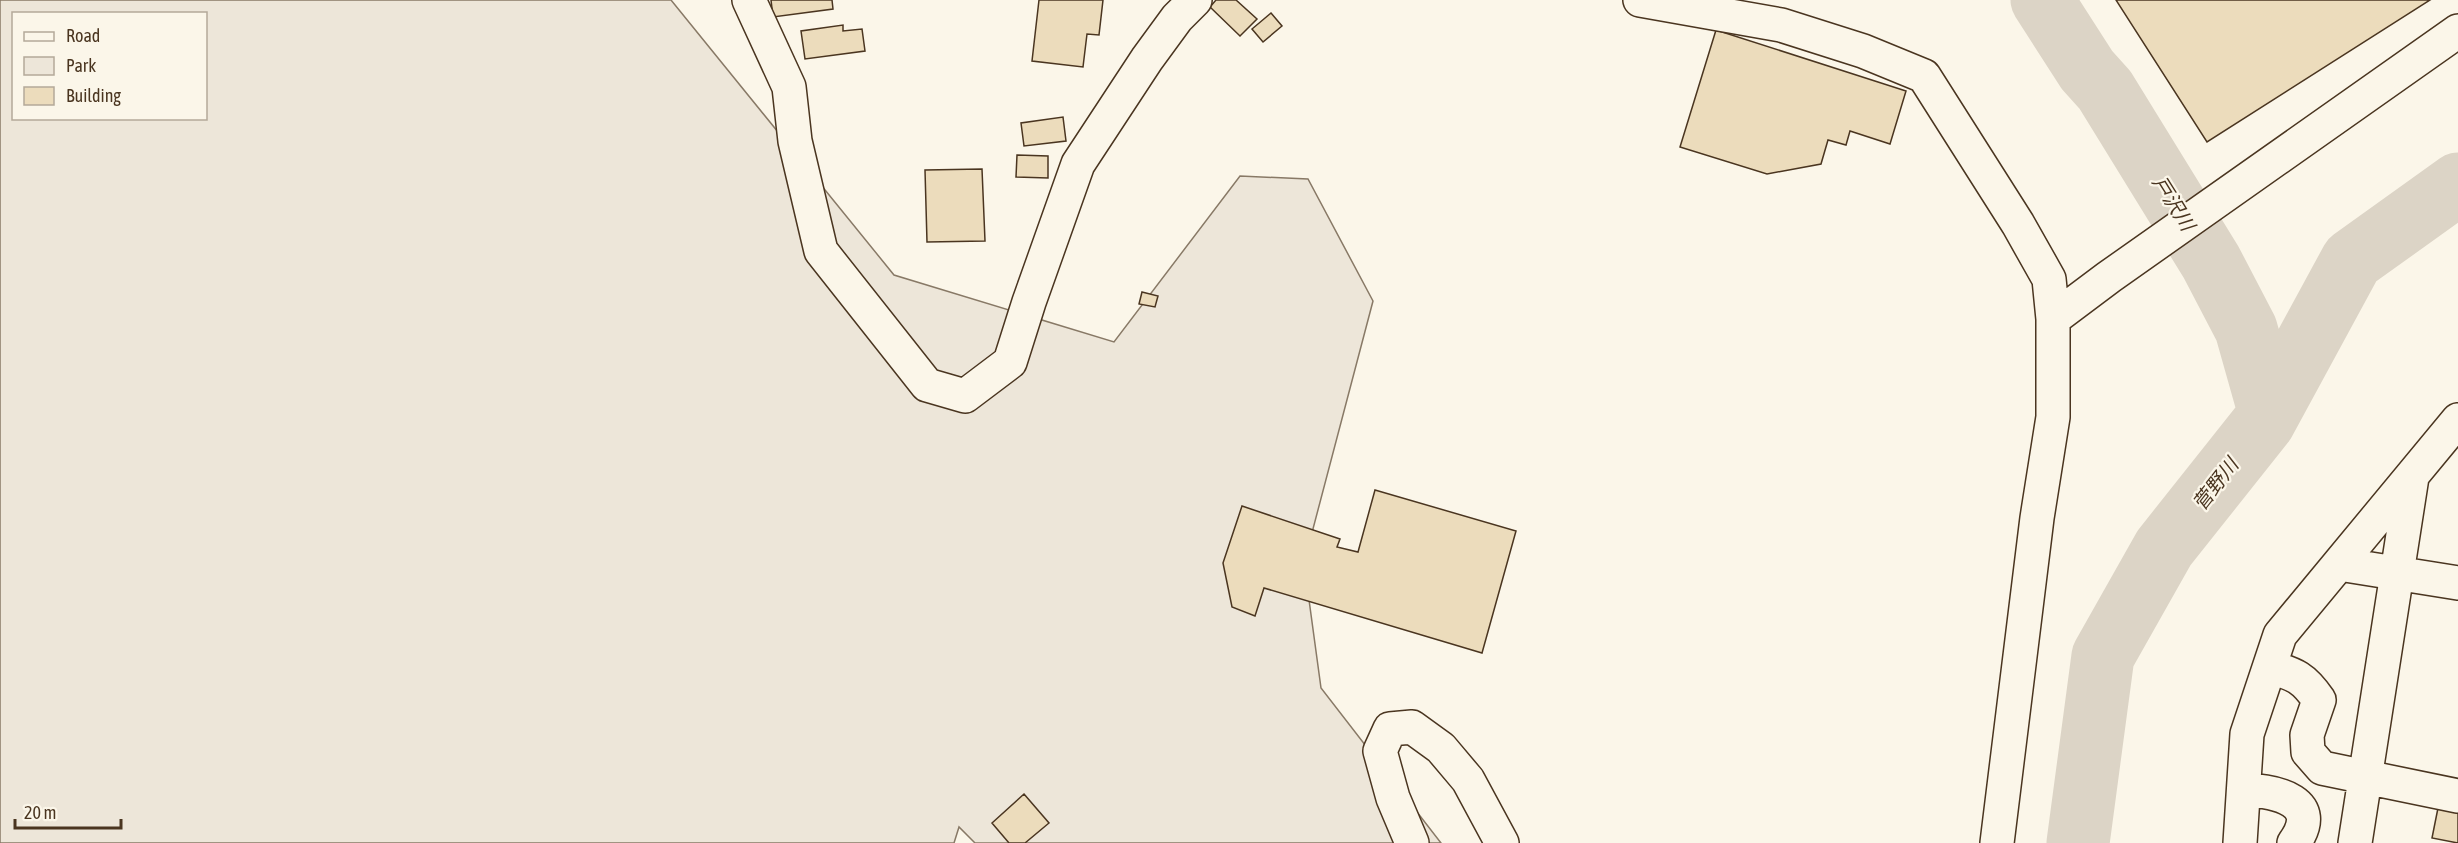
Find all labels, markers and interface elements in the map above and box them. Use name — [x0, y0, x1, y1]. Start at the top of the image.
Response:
legend — [12, 12, 207, 120]
text: Road — [66, 25, 100, 46]
text: Park — [66, 55, 96, 76]
text: Building — [66, 85, 121, 106]
water label: 戸沢川 — [2148, 171, 2201, 236]
water label: 菅野川 — [2187, 452, 2244, 515]
scale bar — [15, 792, 122, 830]
text: 20 m — [24, 802, 56, 823]

